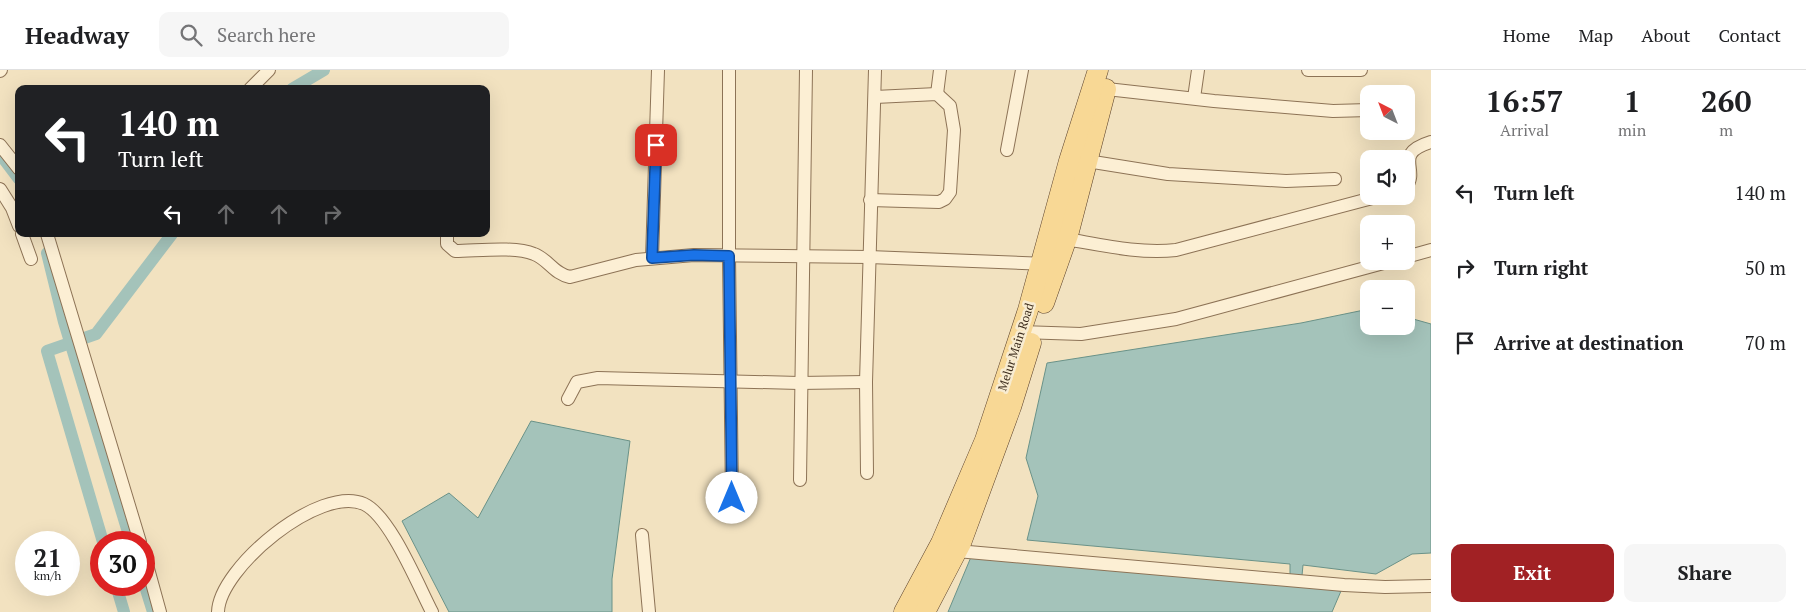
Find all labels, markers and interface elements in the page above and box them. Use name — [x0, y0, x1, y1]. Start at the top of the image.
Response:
search box — [159, 12, 509, 57]
text: Headway — [25, 19, 129, 51]
icon: search — [177, 21, 205, 49]
text: Search here — [217, 22, 316, 47]
text: Home — [1503, 23, 1550, 47]
text: Map — [1578, 23, 1613, 47]
text: About — [1641, 23, 1690, 47]
text: Contact — [1718, 23, 1781, 47]
text: 16:57 — [1485, 81, 1564, 121]
text: 1 — [1624, 81, 1641, 121]
text: 260 — [1701, 81, 1752, 121]
north arrow — [1360, 85, 1415, 140]
map controls — [1360, 85, 1415, 335]
text: 140 m — [118, 100, 219, 146]
icon: left — [35, 105, 100, 170]
text: Arrival — [1500, 119, 1549, 141]
text: min — [1618, 119, 1646, 141]
text: m — [1719, 119, 1733, 141]
pin — [635, 124, 677, 166]
icon: arrive — [642, 131, 670, 159]
text: Turn left — [118, 144, 204, 173]
button: sound — [1360, 150, 1415, 205]
icon: left — [1451, 179, 1479, 207]
text: Turn left — [1494, 180, 1575, 205]
text: 140 m — [1735, 180, 1786, 205]
icon: left — [159, 200, 187, 228]
icon: ahead — [212, 200, 240, 228]
icon: ahead — [265, 200, 293, 228]
icon: right — [318, 200, 346, 228]
button: + — [1360, 215, 1415, 270]
icon: right — [1451, 254, 1479, 282]
text: Turn right — [1494, 255, 1588, 280]
text: 50 m — [1745, 255, 1786, 280]
button: − — [1360, 280, 1415, 335]
street label: Melur Main Road — [994, 301, 1037, 393]
icon: arrive — [1451, 329, 1479, 357]
text: Arrive at destination — [1494, 330, 1683, 355]
text: 70 m — [1745, 330, 1786, 355]
position arrow — [705, 471, 757, 523]
speed limit sign: 30 — [90, 531, 155, 596]
text: 21 — [33, 541, 62, 574]
button: Exit — [1451, 544, 1614, 602]
button: Share — [1624, 544, 1786, 602]
text: km/h — [34, 568, 61, 583]

